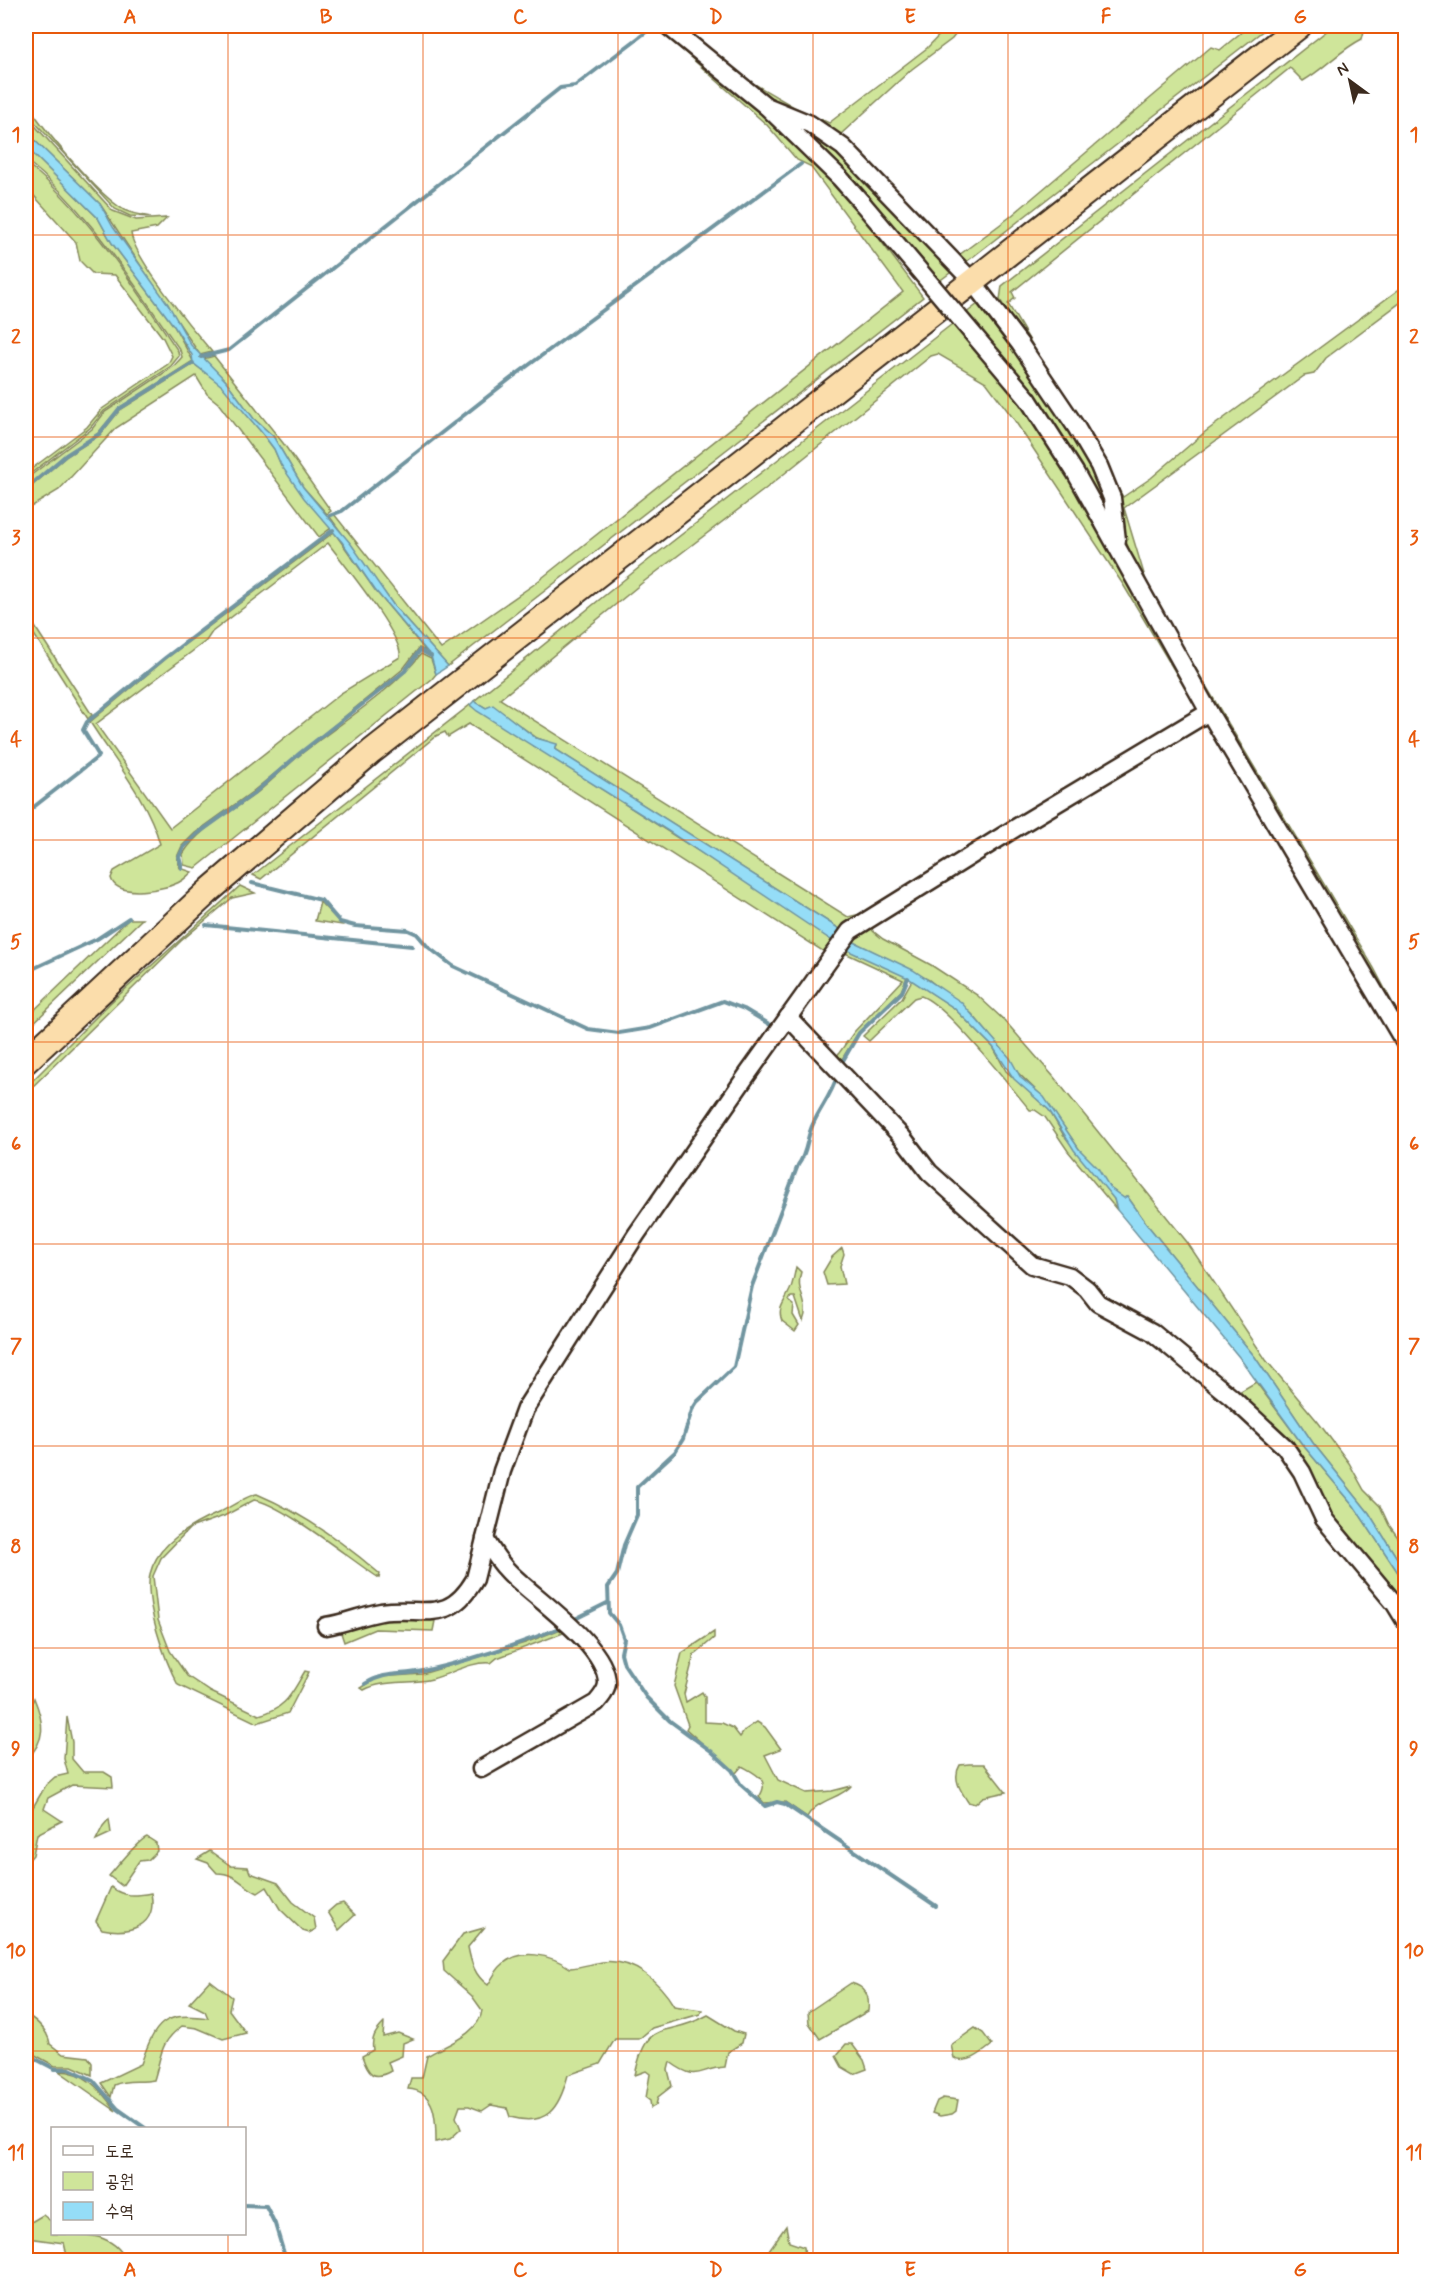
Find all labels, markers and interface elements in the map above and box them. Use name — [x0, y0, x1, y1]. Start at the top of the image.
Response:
text: A — [123, 4, 137, 31]
text: B — [320, 4, 333, 31]
text: C — [513, 4, 528, 31]
text: D — [709, 4, 723, 31]
text: E — [904, 4, 916, 31]
text: F — [1101, 4, 1112, 31]
text: G — [1293, 4, 1307, 31]
north arrow — [1320, 51, 1380, 111]
text: N — [1332, 58, 1353, 81]
text: 1 — [12, 122, 20, 149]
text: 1 — [1410, 122, 1418, 149]
text: 2 — [11, 324, 21, 351]
text: 2 — [1409, 324, 1419, 351]
text: 3 — [11, 525, 21, 552]
text: 3 — [1409, 525, 1419, 552]
text: 4 — [10, 727, 22, 754]
text: 4 — [1408, 727, 1420, 754]
text: 5 — [10, 929, 22, 956]
text: 5 — [1408, 929, 1420, 956]
text: 6 — [11, 1131, 21, 1158]
text: 6 — [1409, 1131, 1419, 1158]
text: 7 — [10, 1333, 22, 1360]
text: 7 — [1408, 1333, 1420, 1360]
text: 8 — [10, 1534, 22, 1561]
text: 8 — [1408, 1534, 1420, 1561]
text: 9 — [11, 1736, 21, 1763]
text: 9 — [1409, 1736, 1419, 1763]
text: 10 — [6, 1938, 26, 1965]
text: 10 — [1404, 1938, 1424, 1965]
legend — [51, 2127, 246, 2235]
text: 11 — [7, 2140, 25, 2167]
text: 도로 — [105, 2140, 134, 2164]
text: 11 — [1405, 2140, 1423, 2167]
text: 공원 — [105, 2170, 134, 2194]
text: 수역 — [105, 2200, 134, 2224]
text: A — [123, 2257, 137, 2284]
text: B — [320, 2257, 333, 2284]
text: C — [513, 2257, 528, 2284]
text: D — [709, 2257, 723, 2284]
text: E — [904, 2257, 916, 2284]
text: F — [1101, 2257, 1112, 2284]
text: G — [1293, 2257, 1307, 2284]

